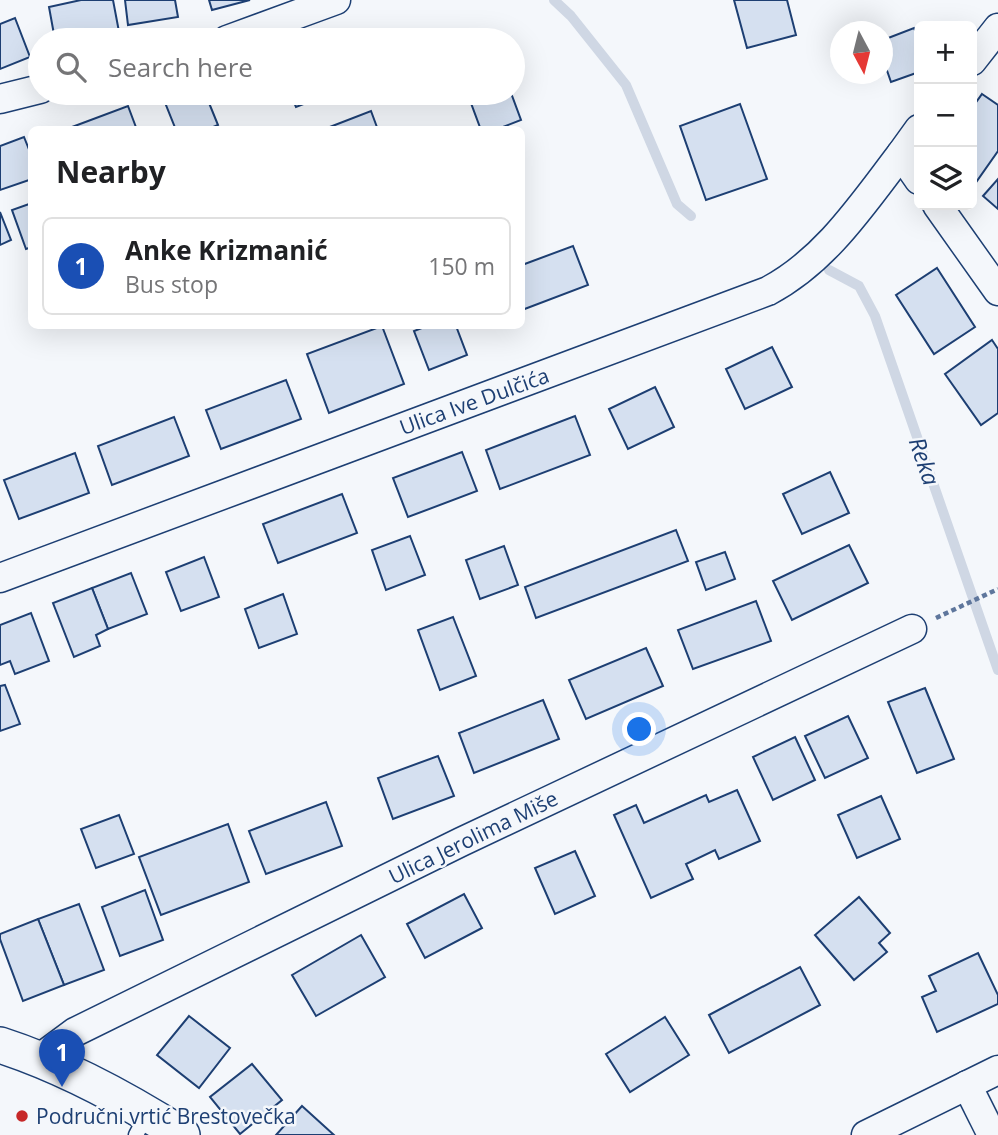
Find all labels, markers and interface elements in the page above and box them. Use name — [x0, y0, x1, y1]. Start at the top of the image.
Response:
north arrow — [830, 21, 893, 84]
map controls — [914, 21, 977, 210]
button: + — [914, 21, 977, 84]
search box — [28, 28, 525, 105]
icon: search — [52, 48, 90, 86]
text: Search here — [108, 49, 253, 85]
button: − — [914, 84, 977, 147]
button: layers — [914, 147, 977, 210]
text: Nearby — [56, 151, 166, 192]
text: Anke Krizmanić — [125, 232, 328, 268]
text: 1 — [74, 250, 88, 282]
text: 150 m — [428, 250, 495, 282]
text: Bus stop — [125, 268, 218, 300]
street label: Ulica Ive Dulčića — [395, 361, 553, 441]
water label: Reka — [902, 433, 948, 489]
your location — [622, 712, 656, 746]
street label: Ulica Jerolima Miše — [384, 784, 562, 890]
pin: 1 — [39, 1029, 85, 1087]
place label: Područni vrtić Brestovečka — [36, 1102, 296, 1130]
marker: Područni vrtić Brestovečka — [14, 1108, 30, 1124]

